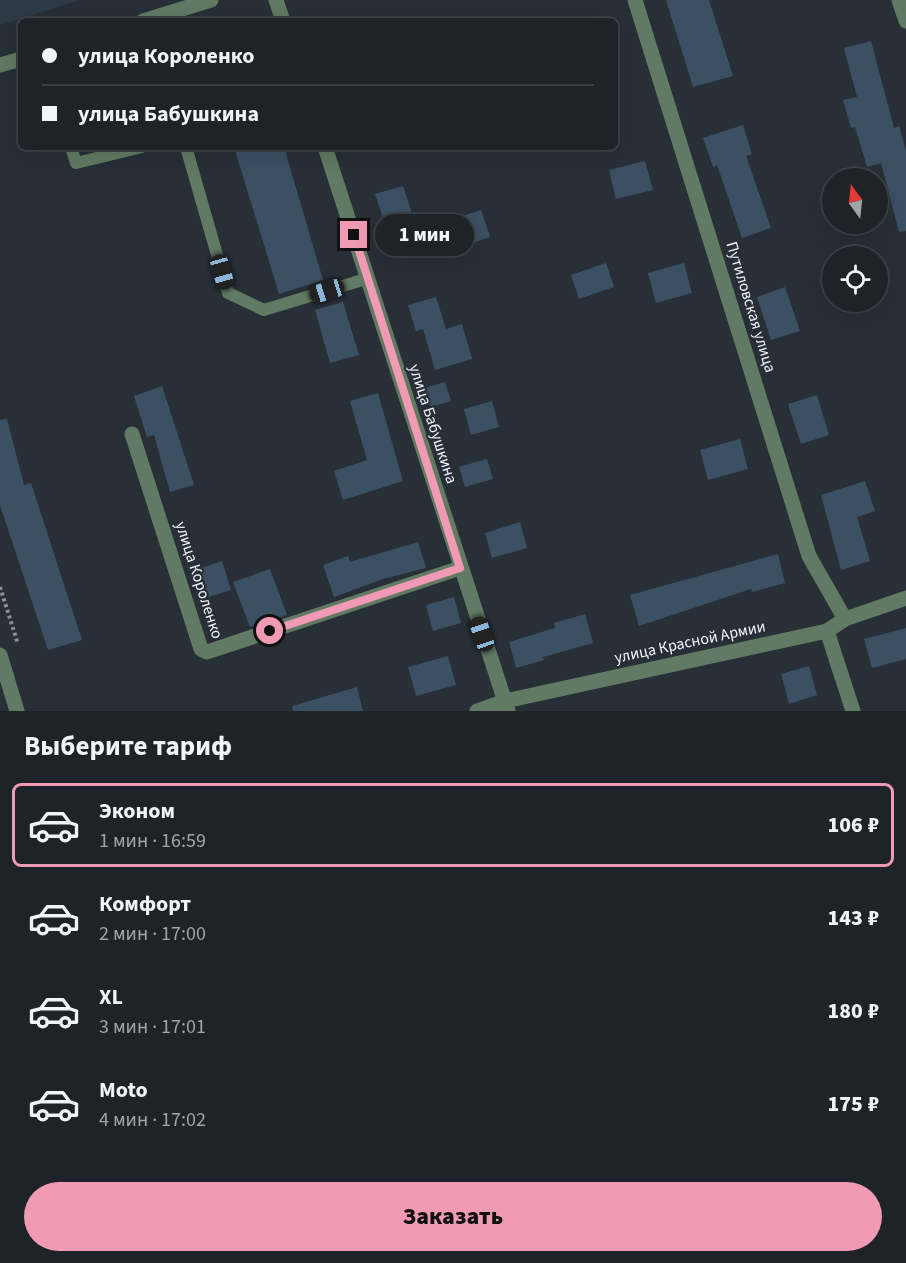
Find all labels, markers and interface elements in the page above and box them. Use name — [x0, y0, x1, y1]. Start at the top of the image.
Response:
text: улица Короленко — [78, 40, 254, 72]
text: улица Бабушкина — [78, 98, 259, 130]
north arrow — [822, 168, 888, 234]
map controls — [822, 168, 888, 312]
callout: 1 мин — [375, 214, 474, 256]
route end — [340, 221, 367, 248]
text: 1 мин — [399, 221, 450, 249]
street label: Путиловская улица — [721, 239, 781, 375]
button: locate — [822, 246, 888, 312]
car — [208, 252, 236, 292]
car — [307, 277, 347, 305]
street label: улица Бабушкина — [403, 361, 463, 487]
street label: улица Короленко — [170, 518, 228, 642]
car — [468, 614, 496, 654]
street label: улица Красной Армии — [612, 615, 768, 669]
route start — [256, 617, 283, 644]
text: Выберите тариф — [24, 727, 232, 766]
text: Эконом — [99, 795, 175, 827]
icon: car — [27, 798, 81, 852]
text: 106 ₽ — [828, 809, 879, 841]
text: 1 мин · 16:59 — [99, 827, 206, 855]
text: Комфорт — [99, 888, 191, 920]
icon: car — [27, 891, 81, 945]
text: 143 ₽ — [828, 902, 879, 934]
text: 2 мин · 17:00 — [99, 920, 206, 948]
text: XL — [99, 981, 123, 1013]
icon: car — [27, 984, 81, 1038]
text: 180 ₽ — [828, 995, 879, 1027]
text: 3 мин · 17:01 — [99, 1013, 206, 1041]
text: Moto — [99, 1074, 148, 1106]
icon: car — [27, 1077, 81, 1131]
text: 175 ₽ — [828, 1088, 879, 1120]
text: 4 мин · 17:02 — [99, 1106, 206, 1134]
button: Заказать — [24, 1182, 882, 1251]

